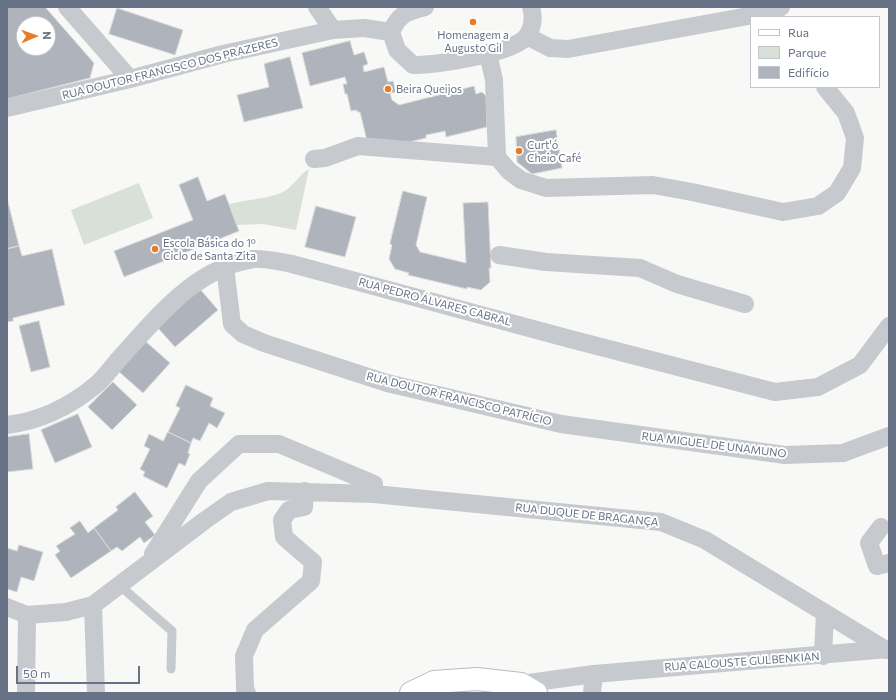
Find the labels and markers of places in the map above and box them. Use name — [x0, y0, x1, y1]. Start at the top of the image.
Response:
marker: Homenagem a Augusto Gil — [468, 17, 478, 27]
place label: Homenagem a Augusto Gil — [437, 28, 509, 54]
place label: Beira Queijos — [396, 82, 462, 96]
marker: Beira Queijos — [383, 84, 393, 94]
place label: Curt'ó Cheio Café — [527, 138, 581, 164]
marker: Curt'ó Cheio Café — [514, 146, 524, 156]
place label: Escola Básica do 1º Ciclo de Santa Zita — [163, 236, 256, 262]
marker: Escola Básica do 1º Ciclo de Santa Zita — [150, 244, 160, 254]

